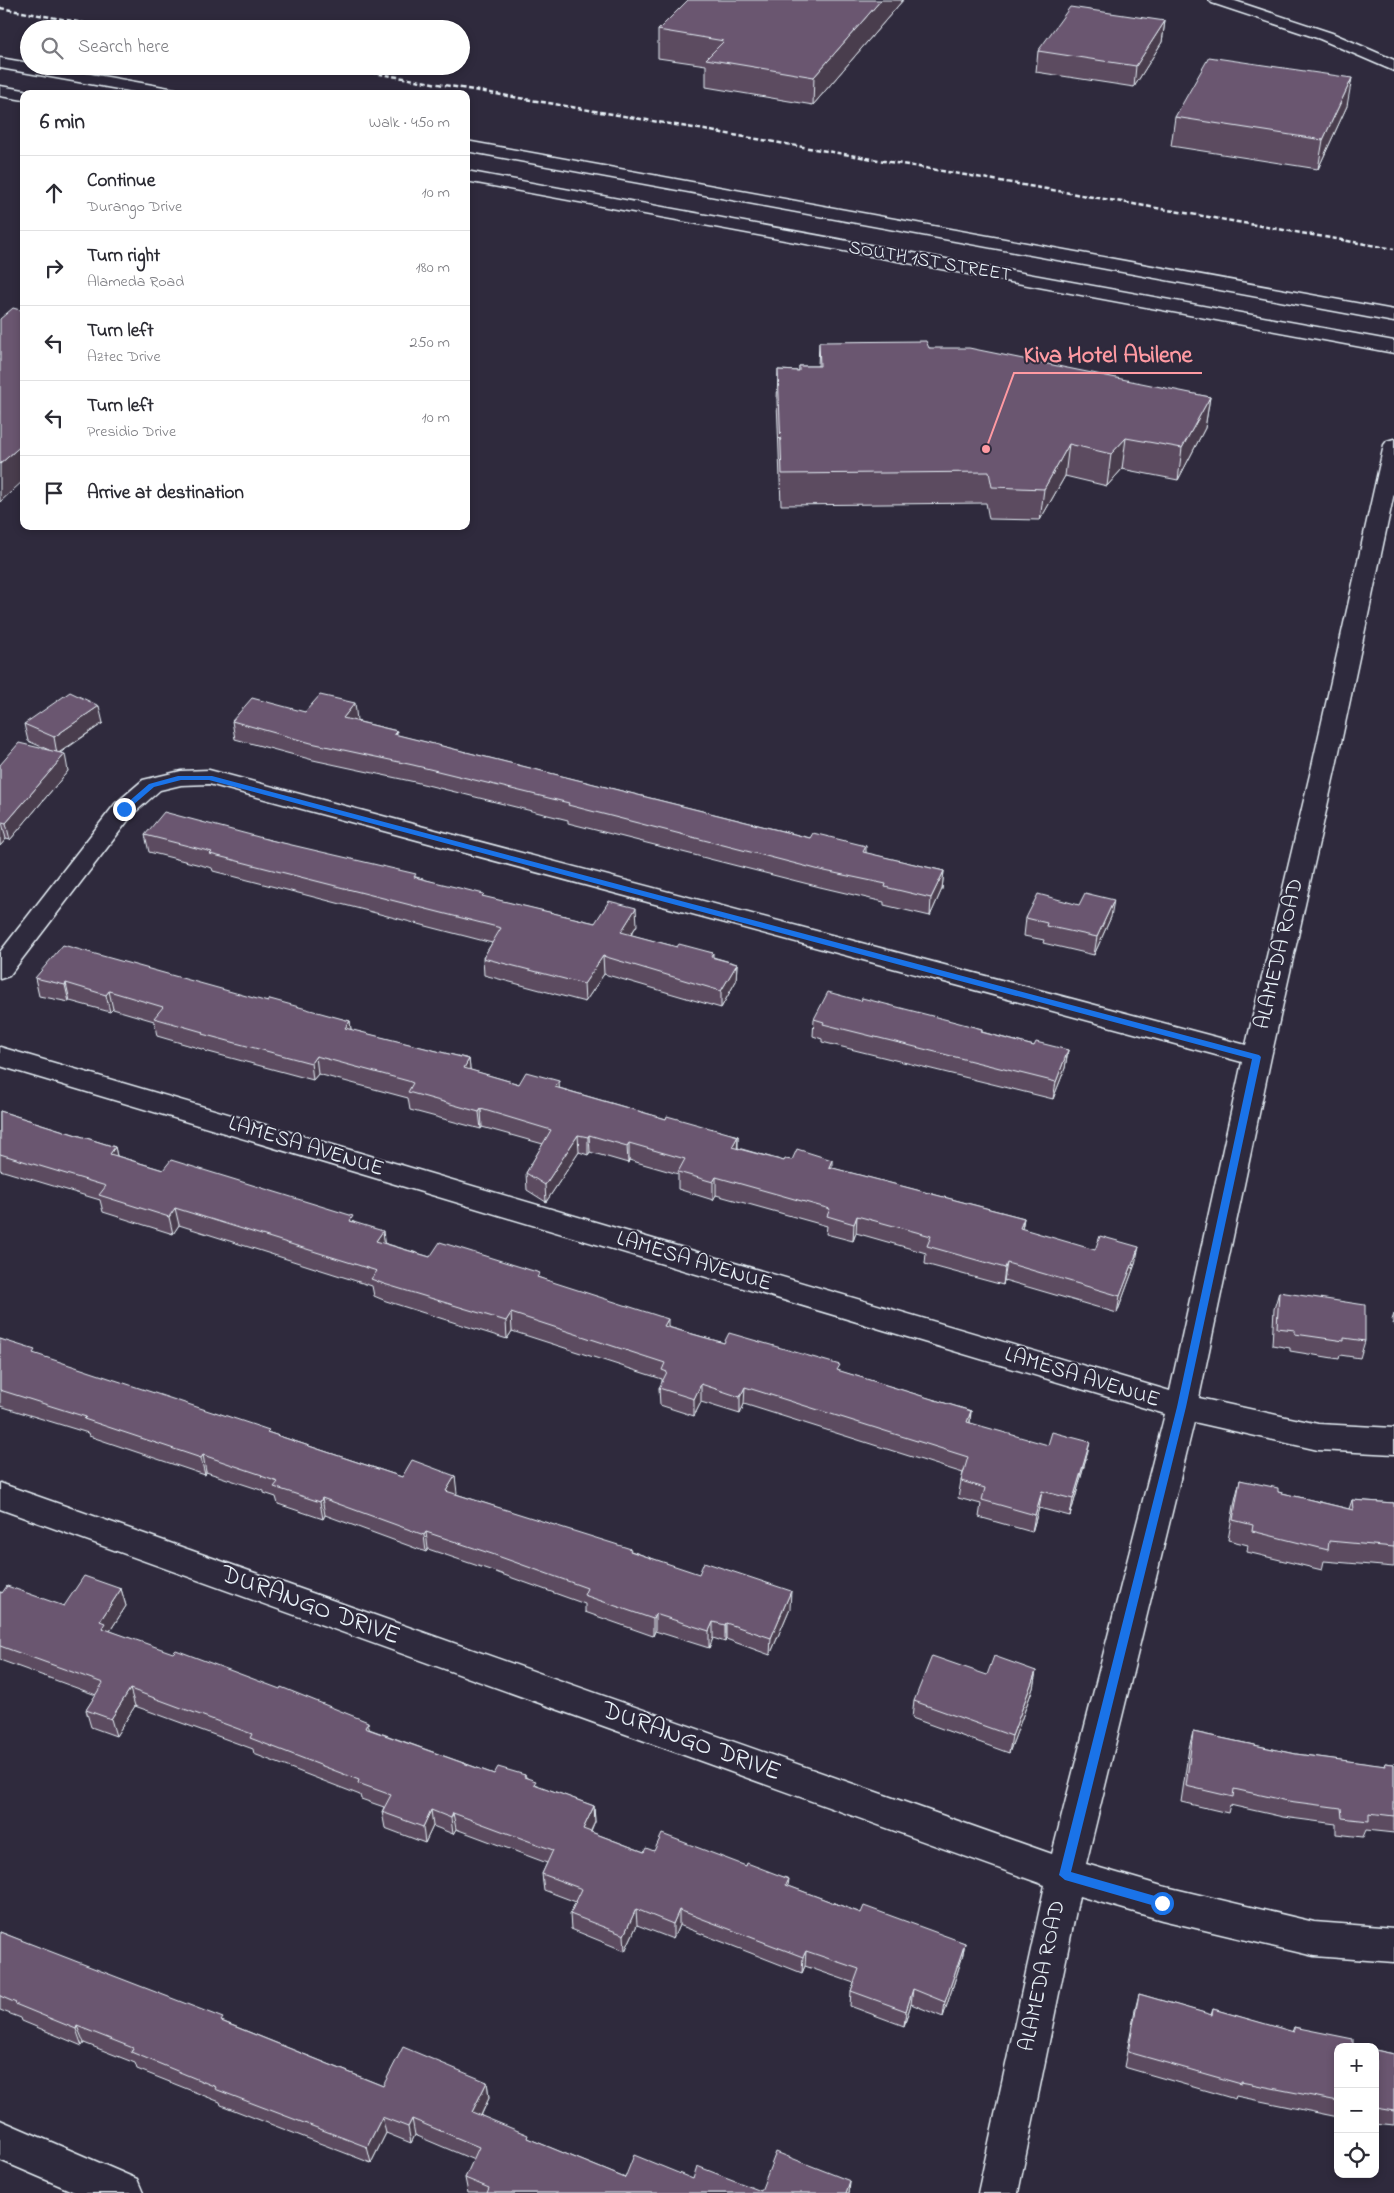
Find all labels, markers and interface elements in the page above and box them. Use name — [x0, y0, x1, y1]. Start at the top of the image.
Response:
search box — [20, 20, 470, 75]
icon: search — [38, 34, 66, 62]
text: Search here — [78, 34, 169, 61]
text: 6 min — [40, 108, 85, 138]
text: Walk · 450 m — [369, 111, 450, 135]
text: Continue — [87, 168, 155, 195]
icon: ahead — [40, 179, 68, 207]
text: 10 m — [422, 181, 450, 205]
text: Durango Drive — [87, 195, 182, 219]
street label: SOUTH 1ST STREET — [847, 234, 1014, 290]
text: Turn right — [87, 243, 160, 270]
icon: right — [40, 254, 68, 282]
text: 180 m — [416, 256, 450, 280]
text: Alameda Road — [87, 270, 184, 294]
text: Turn left — [87, 318, 154, 345]
icon: left — [40, 329, 68, 357]
text: 250 m — [410, 331, 450, 355]
callout: Kiva Hotel Abilene — [1014, 334, 1202, 373]
text: Kiva Hotel Abilene — [1024, 339, 1194, 374]
text: Aztec Drive — [87, 345, 161, 369]
text: Turn left — [87, 393, 154, 420]
icon: left — [40, 404, 68, 432]
text: 10 m — [422, 406, 450, 430]
text: Presidio Drive — [87, 420, 176, 444]
icon: arrive — [40, 479, 68, 507]
text: Arrive at destination — [87, 480, 244, 507]
route end — [113, 798, 136, 821]
street label: ALAMEDA ROAD — [1247, 876, 1313, 1032]
street label: LAMESA AVENUE — [224, 1108, 388, 1186]
street label: LAMESA AVENUE — [612, 1223, 776, 1301]
street label: LAMESA AVENUE — [1000, 1339, 1164, 1417]
street label: DURANGO DRIVE — [214, 1556, 405, 1656]
street label: DURANGO DRIVE — [595, 1692, 786, 1792]
route start — [1151, 1892, 1174, 1915]
street label: ALAMEDA ROAD — [1011, 1898, 1075, 2054]
map controls — [1334, 2043, 1379, 2178]
button: + — [1334, 2043, 1379, 2088]
button: − — [1334, 2088, 1379, 2133]
button: locate — [1334, 2133, 1379, 2178]

